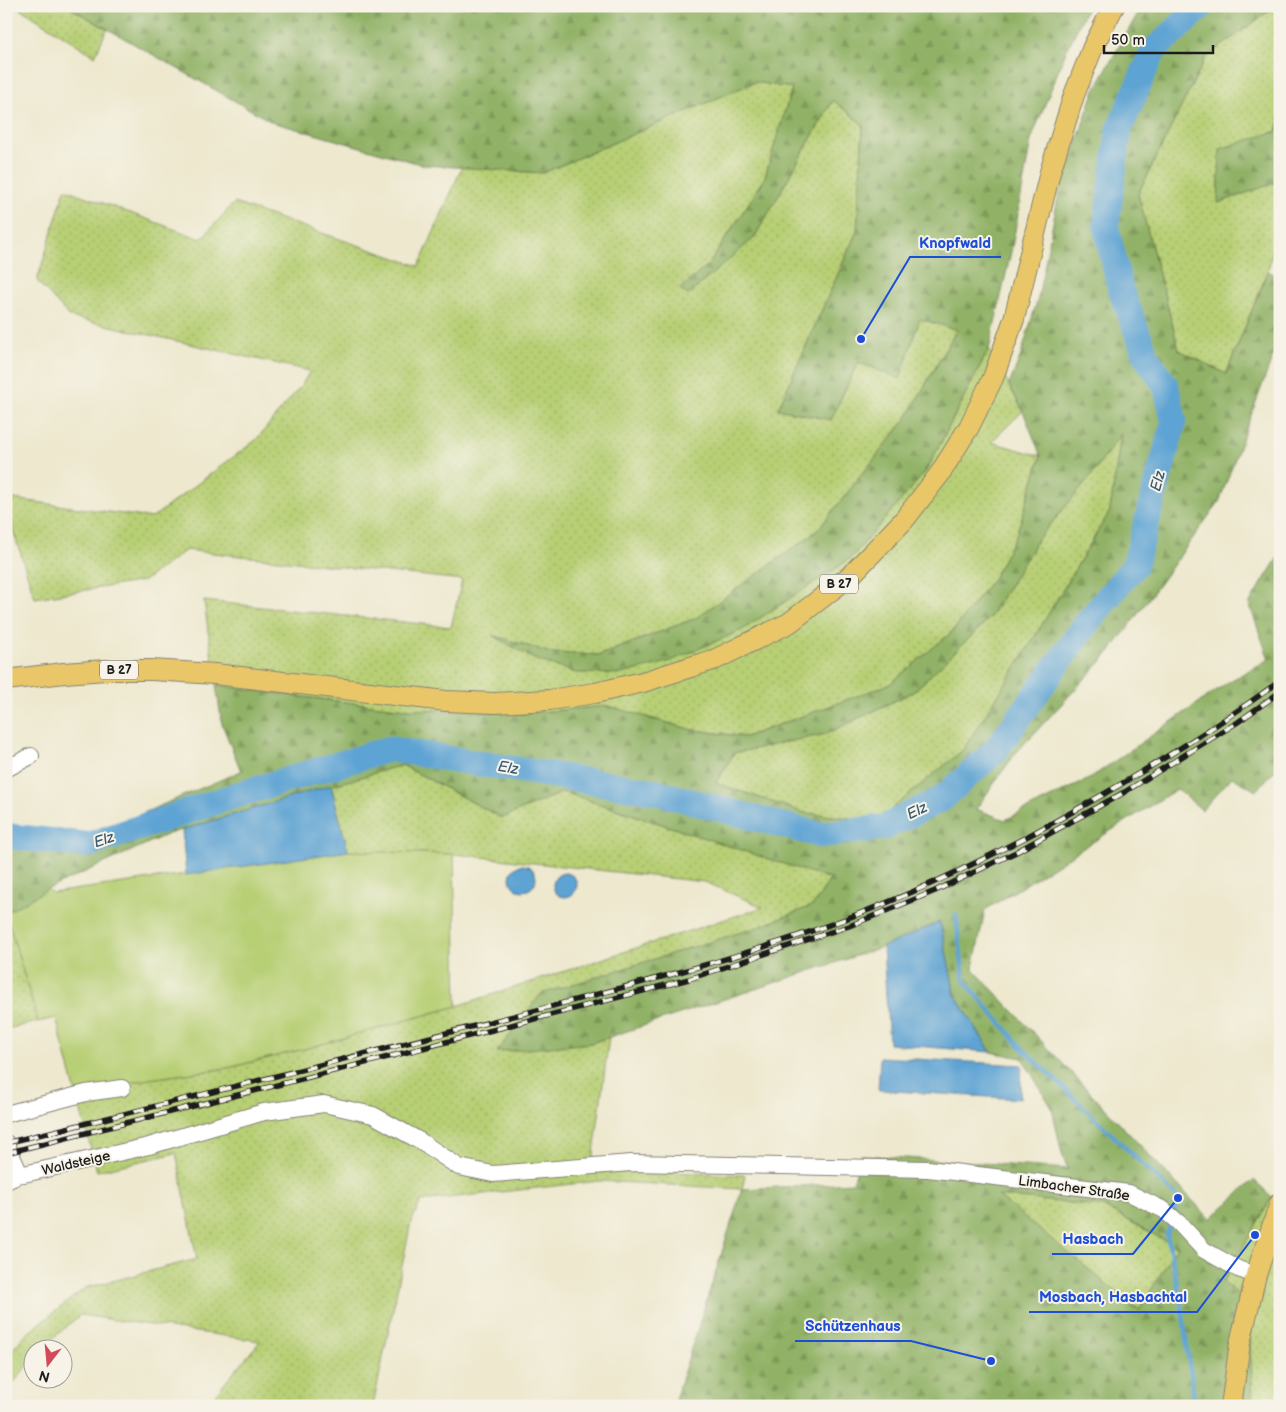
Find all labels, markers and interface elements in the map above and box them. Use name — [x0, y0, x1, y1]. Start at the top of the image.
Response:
scale bar — [1104, 22, 1212, 54]
text: 50 m — [1111, 31, 1145, 50]
callout: Knopfwald — [910, 227, 1001, 257]
text: Knopfwald — [919, 234, 991, 253]
water label: Elz — [1146, 468, 1170, 493]
road number: B 27 — [820, 574, 858, 594]
road number: B 27 — [100, 660, 138, 680]
water label: Elz — [496, 757, 520, 779]
water label: Elz — [904, 798, 931, 824]
water label: Elz — [91, 828, 118, 852]
street label: Waldsteige — [40, 1147, 112, 1179]
street label: Limbacher Straße — [1017, 1172, 1131, 1204]
callout: Hasbach — [1052, 1224, 1133, 1254]
text: Hasbach — [1063, 1230, 1123, 1249]
callout: Mosbach, Hasbachtal — [1029, 1282, 1197, 1312]
text: Mosbach, Hasbachtal — [1039, 1288, 1187, 1307]
callout: Schützenhaus — [795, 1311, 911, 1341]
text: Schützenhaus — [805, 1317, 901, 1336]
north arrow — [22, 1340, 72, 1390]
text: N — [37, 1366, 52, 1386]

